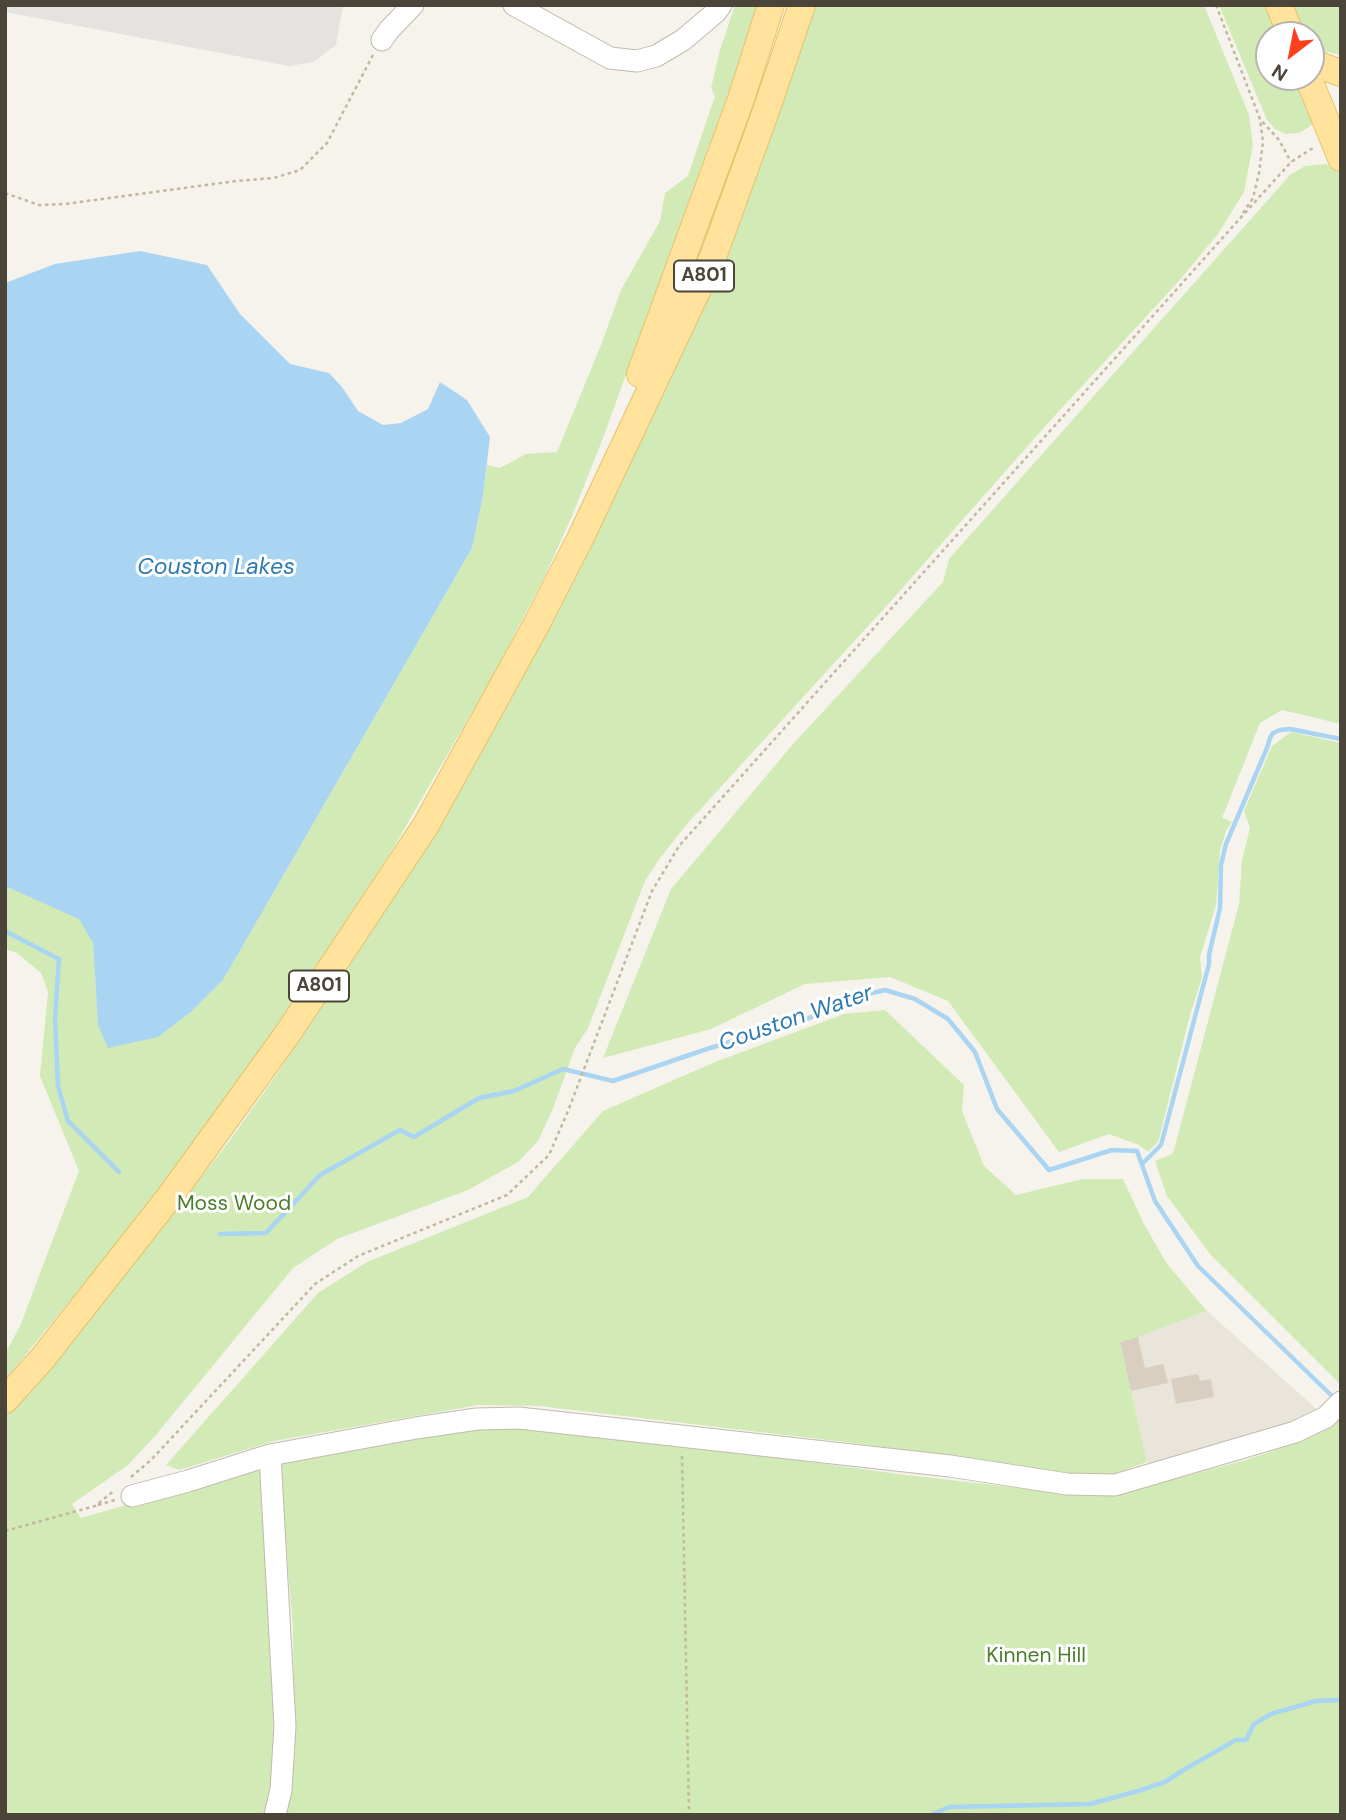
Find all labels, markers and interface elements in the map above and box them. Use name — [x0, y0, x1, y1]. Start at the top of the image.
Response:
north arrow — [1255, 21, 1325, 91]
text: N — [1267, 58, 1292, 87]
road number: A801 — [674, 260, 734, 292]
water label: Couston Lakes — [137, 554, 295, 582]
road number: A801 — [289, 970, 349, 1002]
water label: Couston Water — [715, 980, 877, 1058]
park label: Moss Wood — [177, 1191, 291, 1217]
park label: Kinnen Hill — [986, 1643, 1086, 1669]

